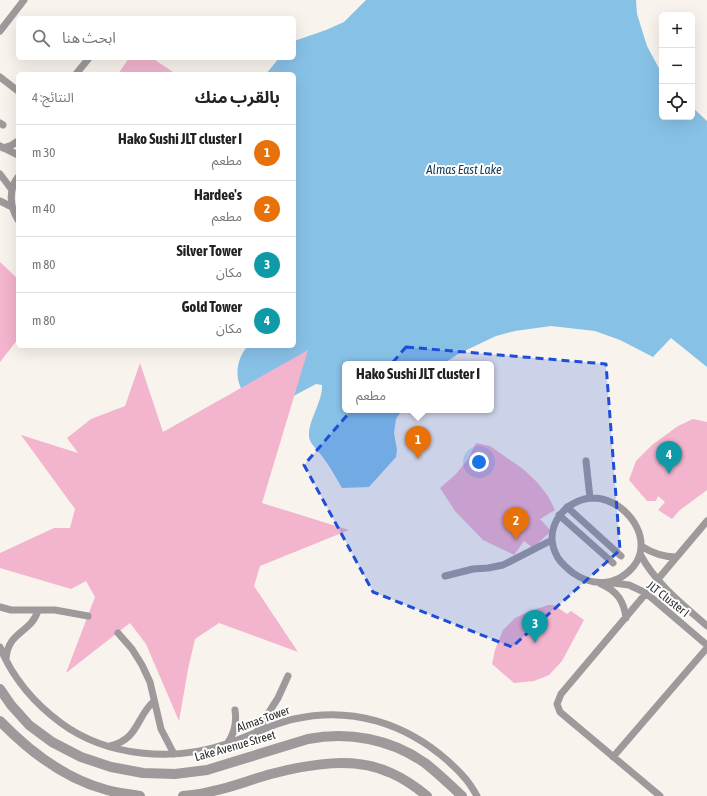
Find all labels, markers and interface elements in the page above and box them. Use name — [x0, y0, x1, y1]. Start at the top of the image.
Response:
map controls — [659, 12, 695, 120]
button: + — [659, 12, 695, 48]
search box — [16, 16, 296, 60]
icon: search — [30, 27, 52, 49]
text: ابحث هنا — [62, 29, 116, 46]
button: − — [659, 48, 695, 84]
button: locate — [659, 84, 695, 120]
text: بالقرب منك — [195, 87, 280, 107]
text: النتائج: 4 — [32, 90, 74, 105]
text: Hako Sushi JLT cluster I — [118, 130, 242, 147]
text: 30 m — [32, 145, 55, 160]
text: 1 — [264, 145, 270, 160]
text: مطعم — [212, 153, 242, 168]
water label: Almas East Lake — [425, 162, 502, 177]
text: Hardee's — [194, 186, 242, 203]
text: 40 m — [32, 201, 55, 216]
text: 2 — [264, 201, 270, 216]
text: مطعم — [212, 209, 242, 224]
text: Silver Tower — [176, 242, 242, 259]
text: 80 m — [32, 257, 55, 272]
text: 3 — [264, 257, 270, 272]
text: مكان — [216, 265, 242, 280]
text: Gold Tower — [181, 298, 242, 315]
text: 80 m — [32, 313, 55, 328]
text: 4 — [264, 313, 270, 328]
text: مكان — [216, 321, 242, 336]
popup — [342, 361, 494, 413]
text: Hako Sushi JLT cluster I — [356, 365, 480, 382]
text: مطعم — [356, 388, 386, 403]
pin: 1 — [405, 426, 431, 459]
pin: 4 — [656, 441, 682, 474]
your location — [469, 452, 489, 472]
pin: 2 — [503, 507, 529, 540]
street label: JLT Cluster I — [644, 578, 692, 620]
pin: 3 — [522, 610, 548, 643]
street label: Almas Tower — [235, 703, 292, 735]
street label: Lake Avenue Street — [193, 728, 278, 764]

